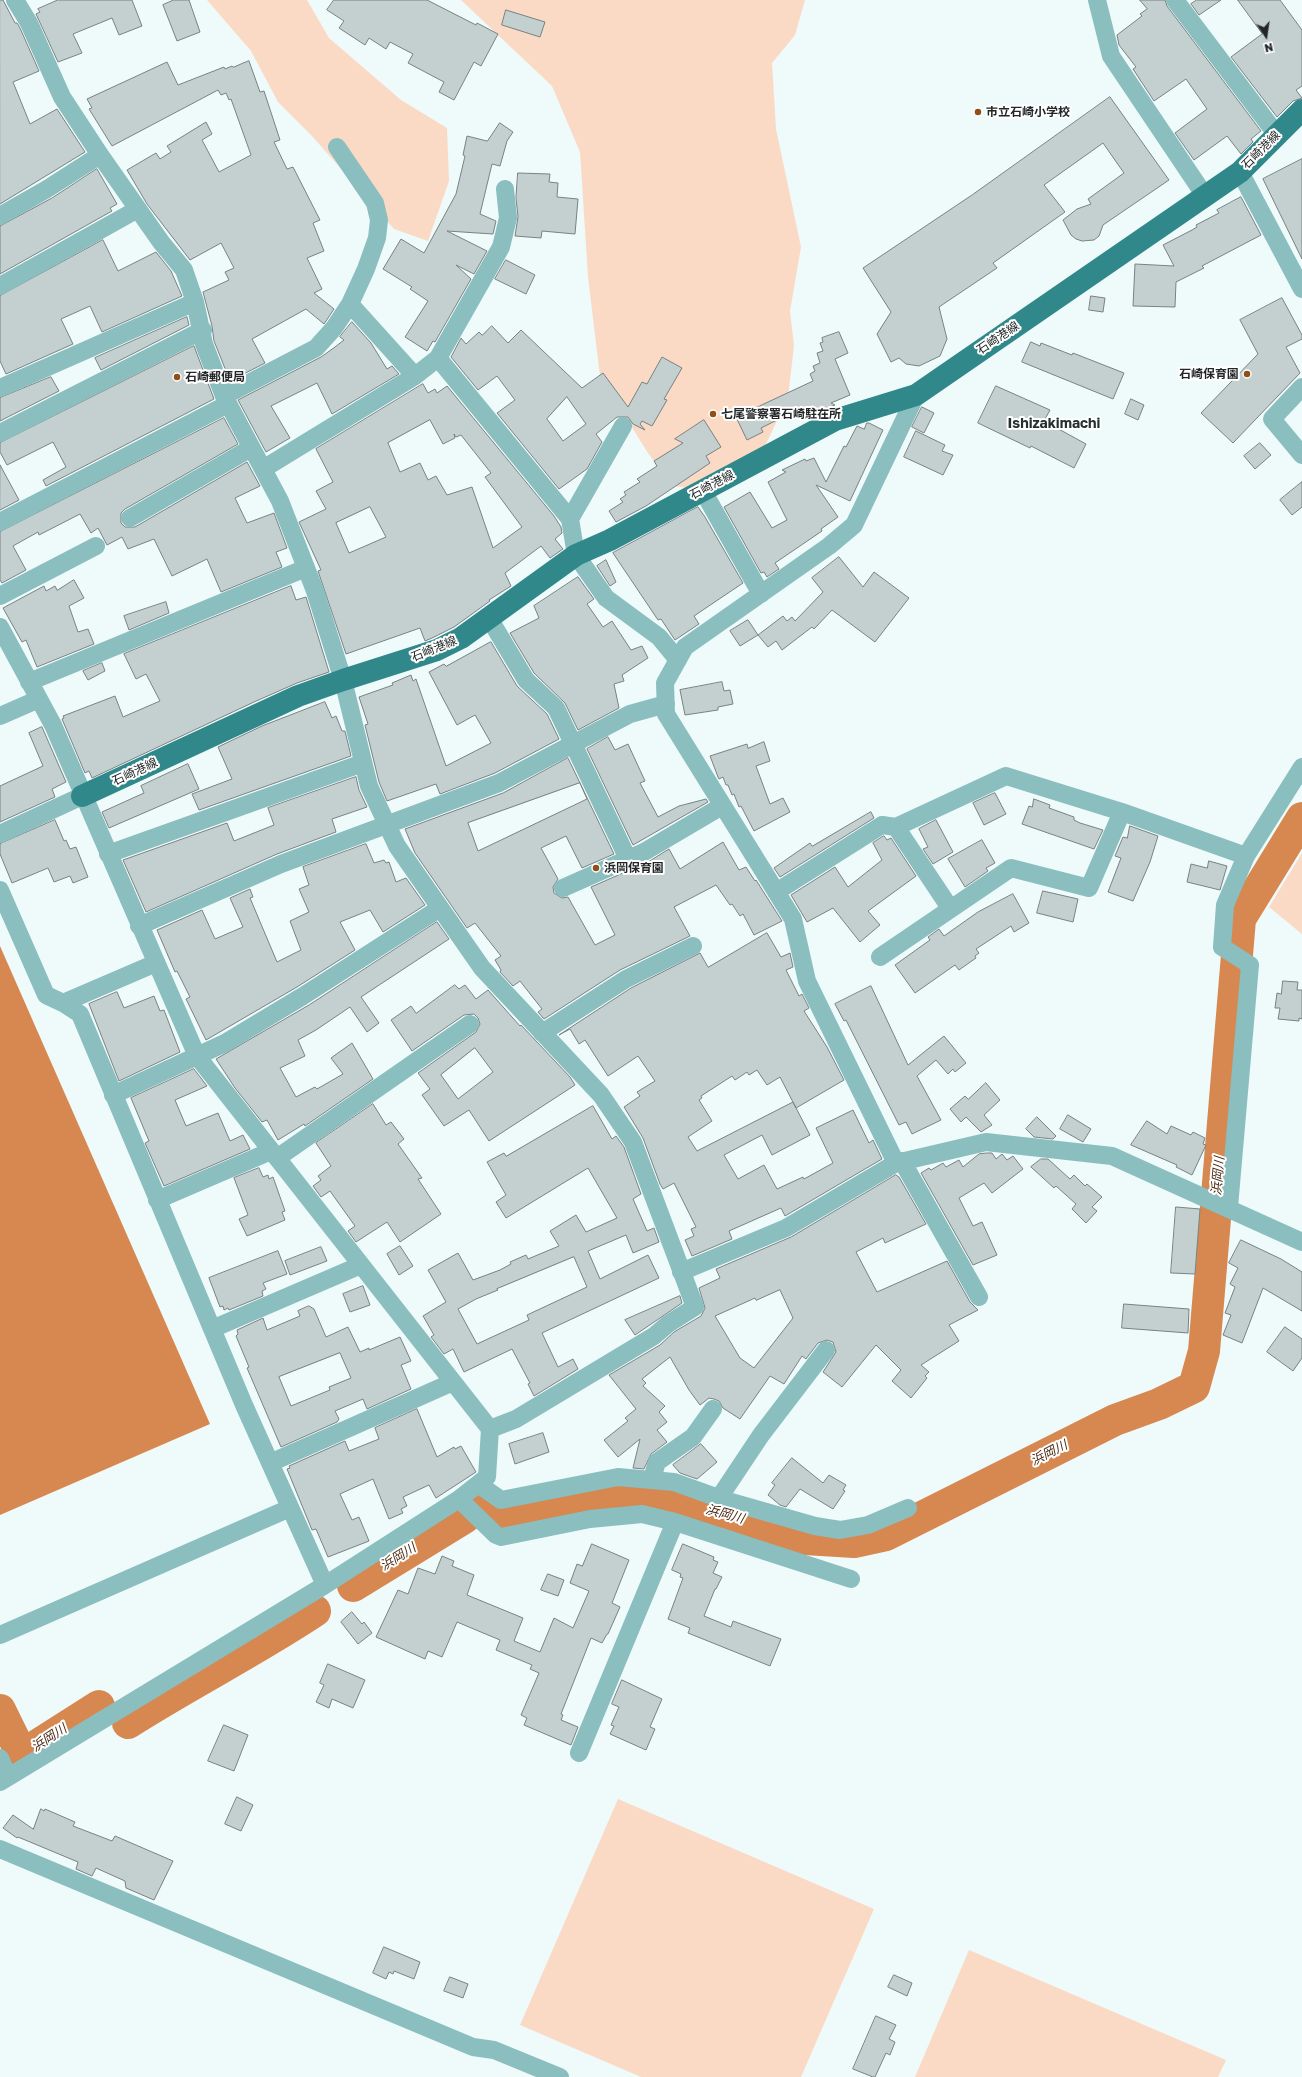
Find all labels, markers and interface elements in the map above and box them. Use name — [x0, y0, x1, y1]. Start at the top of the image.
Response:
north arrow — [1246, 16, 1286, 56]
text: N — [1263, 41, 1274, 55]
place label: 市立石崎小学校 — [986, 105, 1070, 119]
marker: 市立石崎小学校 — [973, 107, 983, 117]
street label: 石崎港線 — [1239, 128, 1283, 172]
street label: 石崎港線 — [974, 319, 1022, 357]
place label: 石崎保育園 — [1179, 367, 1239, 381]
marker: 石崎保育園 — [1242, 369, 1252, 379]
place label: 石崎郵便局 — [185, 370, 245, 384]
marker: 石崎郵便局 — [172, 372, 182, 382]
place label: 七尾警察署石崎駐在所 — [721, 407, 841, 421]
marker: 七尾警察署石崎駐在所 — [708, 409, 718, 419]
district label: Ishizakimachi — [1008, 416, 1100, 432]
street label: 石崎港線 — [687, 467, 737, 503]
street label: 石崎港線 — [409, 633, 459, 665]
street label: 石崎港線 — [110, 755, 160, 789]
place label: 浜岡保育園 — [604, 861, 664, 875]
marker: 浜岡保育園 — [591, 863, 601, 873]
water label: 浜岡川 — [1209, 1156, 1227, 1196]
water label: 浜岡川 — [1028, 1437, 1070, 1469]
water label: 浜岡川 — [704, 1501, 746, 1527]
water label: 浜岡川 — [377, 1540, 419, 1574]
water label: 浜岡川 — [28, 1721, 70, 1755]

